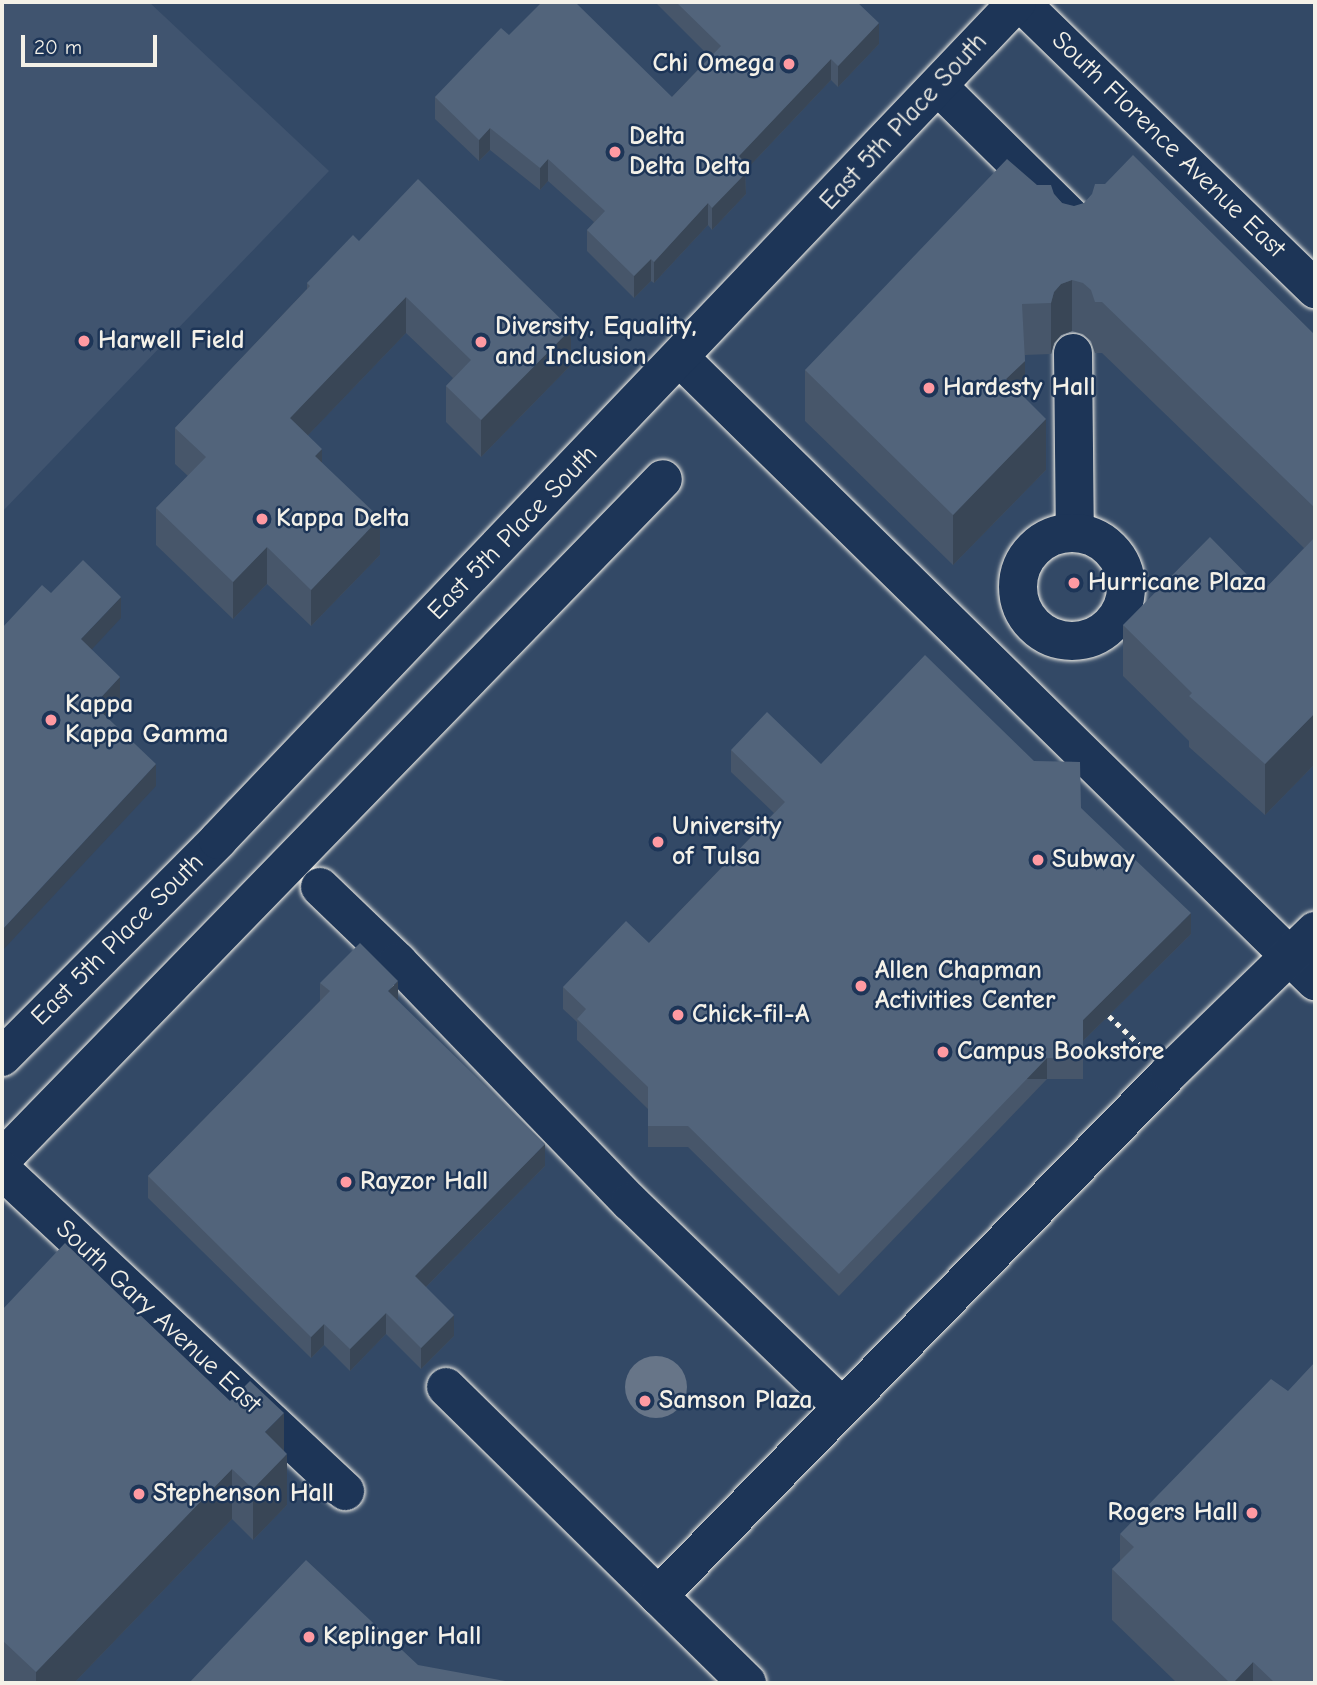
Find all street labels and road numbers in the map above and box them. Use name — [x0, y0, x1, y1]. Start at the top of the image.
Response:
street label: South Florence Avenue East — [1045, 25, 1291, 265]
street label: East 5th Place South — [814, 27, 994, 217]
street label: East 5th Place South — [422, 439, 604, 627]
street label: East 5th Place South — [25, 847, 211, 1033]
street label: South Gary Avenue East — [49, 1214, 267, 1420]

